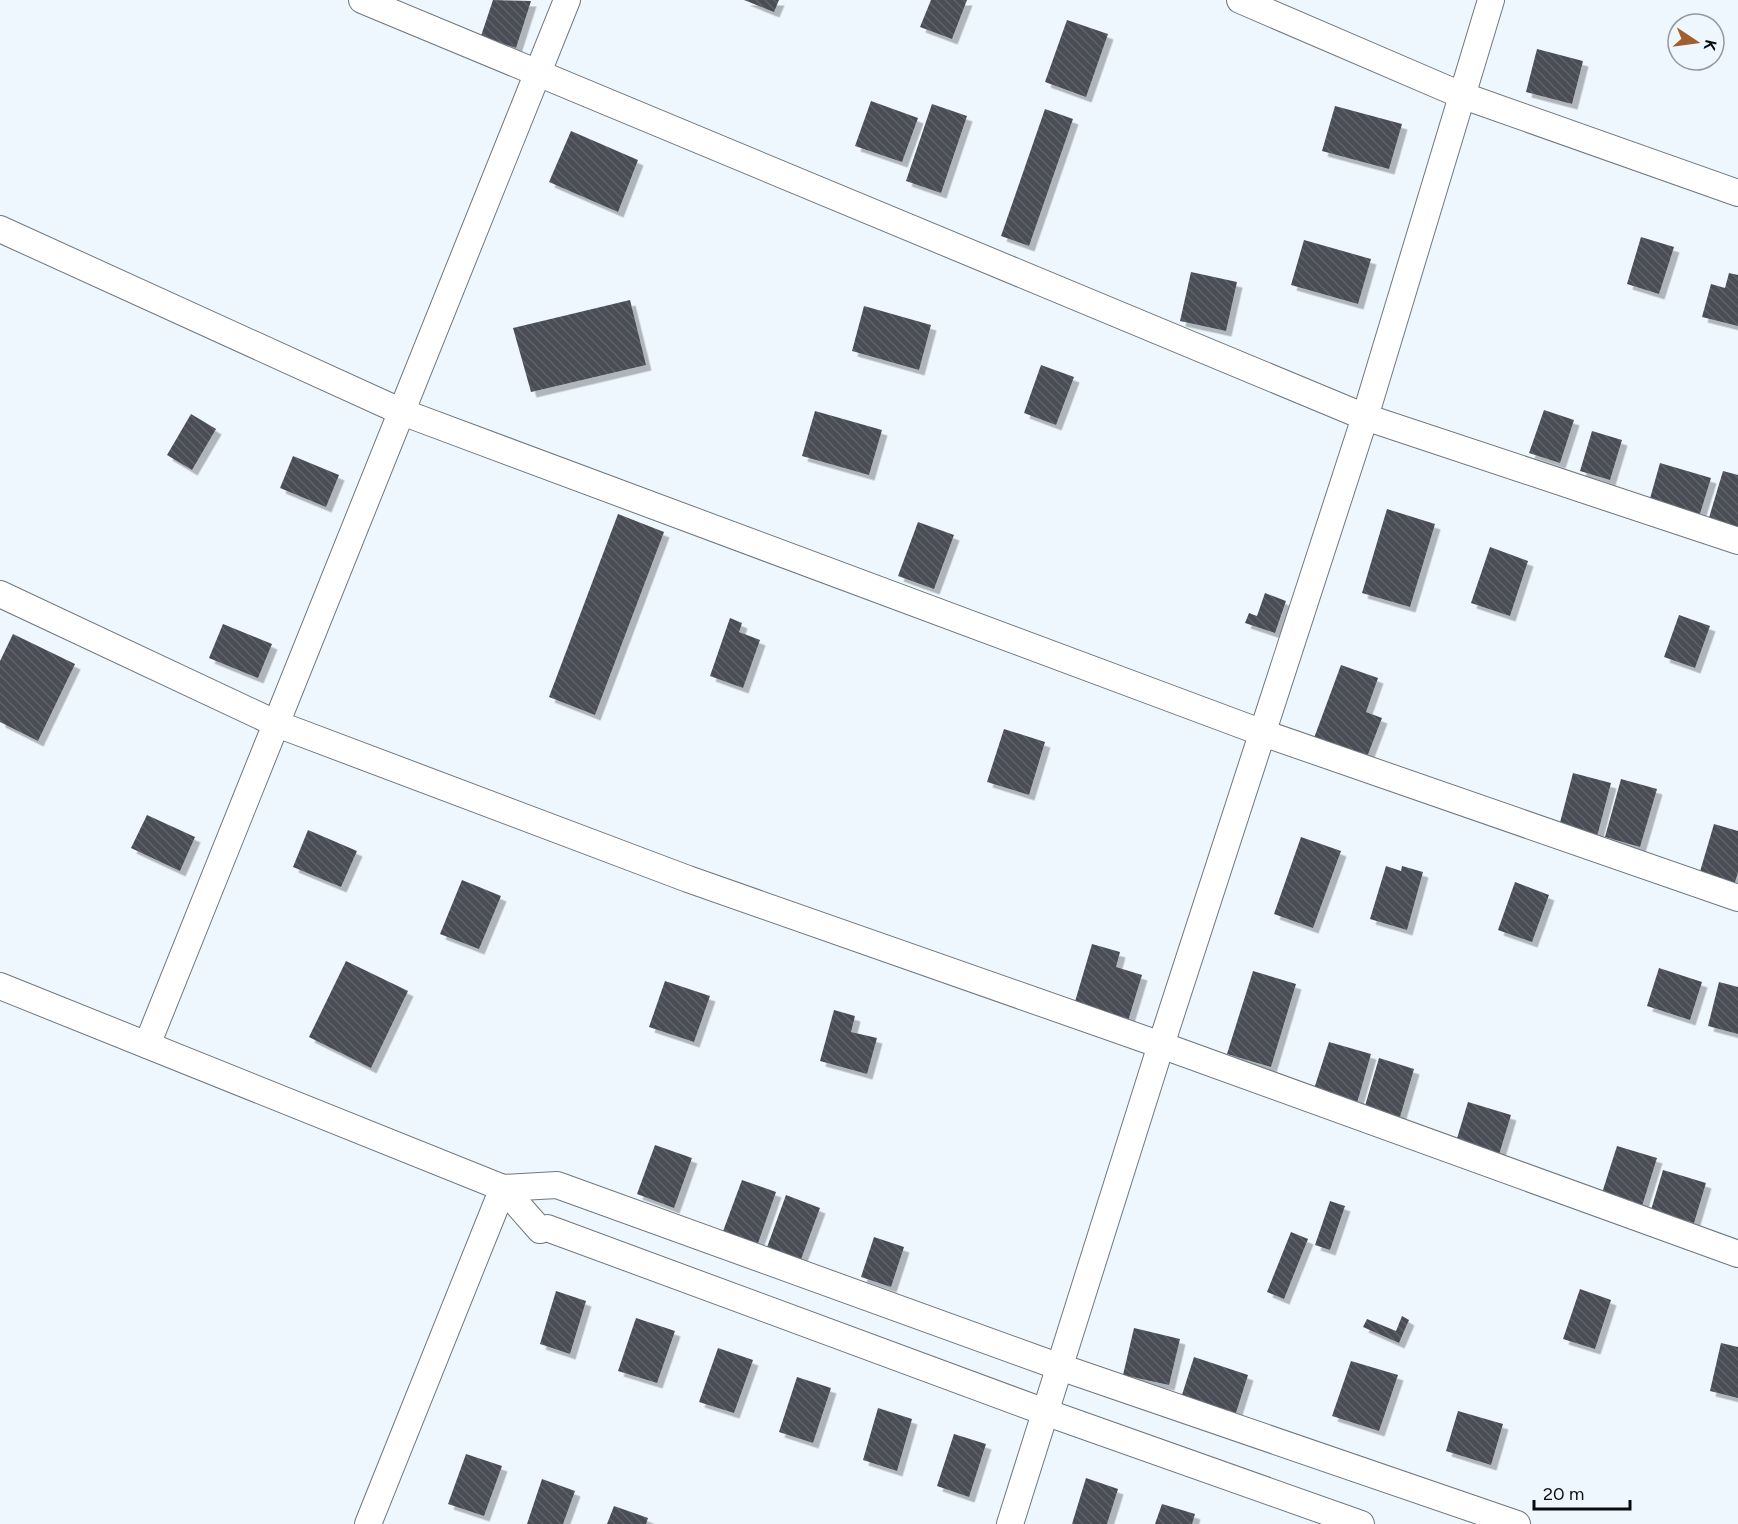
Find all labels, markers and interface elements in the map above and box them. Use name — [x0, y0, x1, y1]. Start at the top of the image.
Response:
north arrow — [1666, 12, 1726, 72]
text: K — [1700, 38, 1721, 53]
scale bar — [1534, 1473, 1630, 1511]
text: 20 m — [1543, 1483, 1584, 1505]

